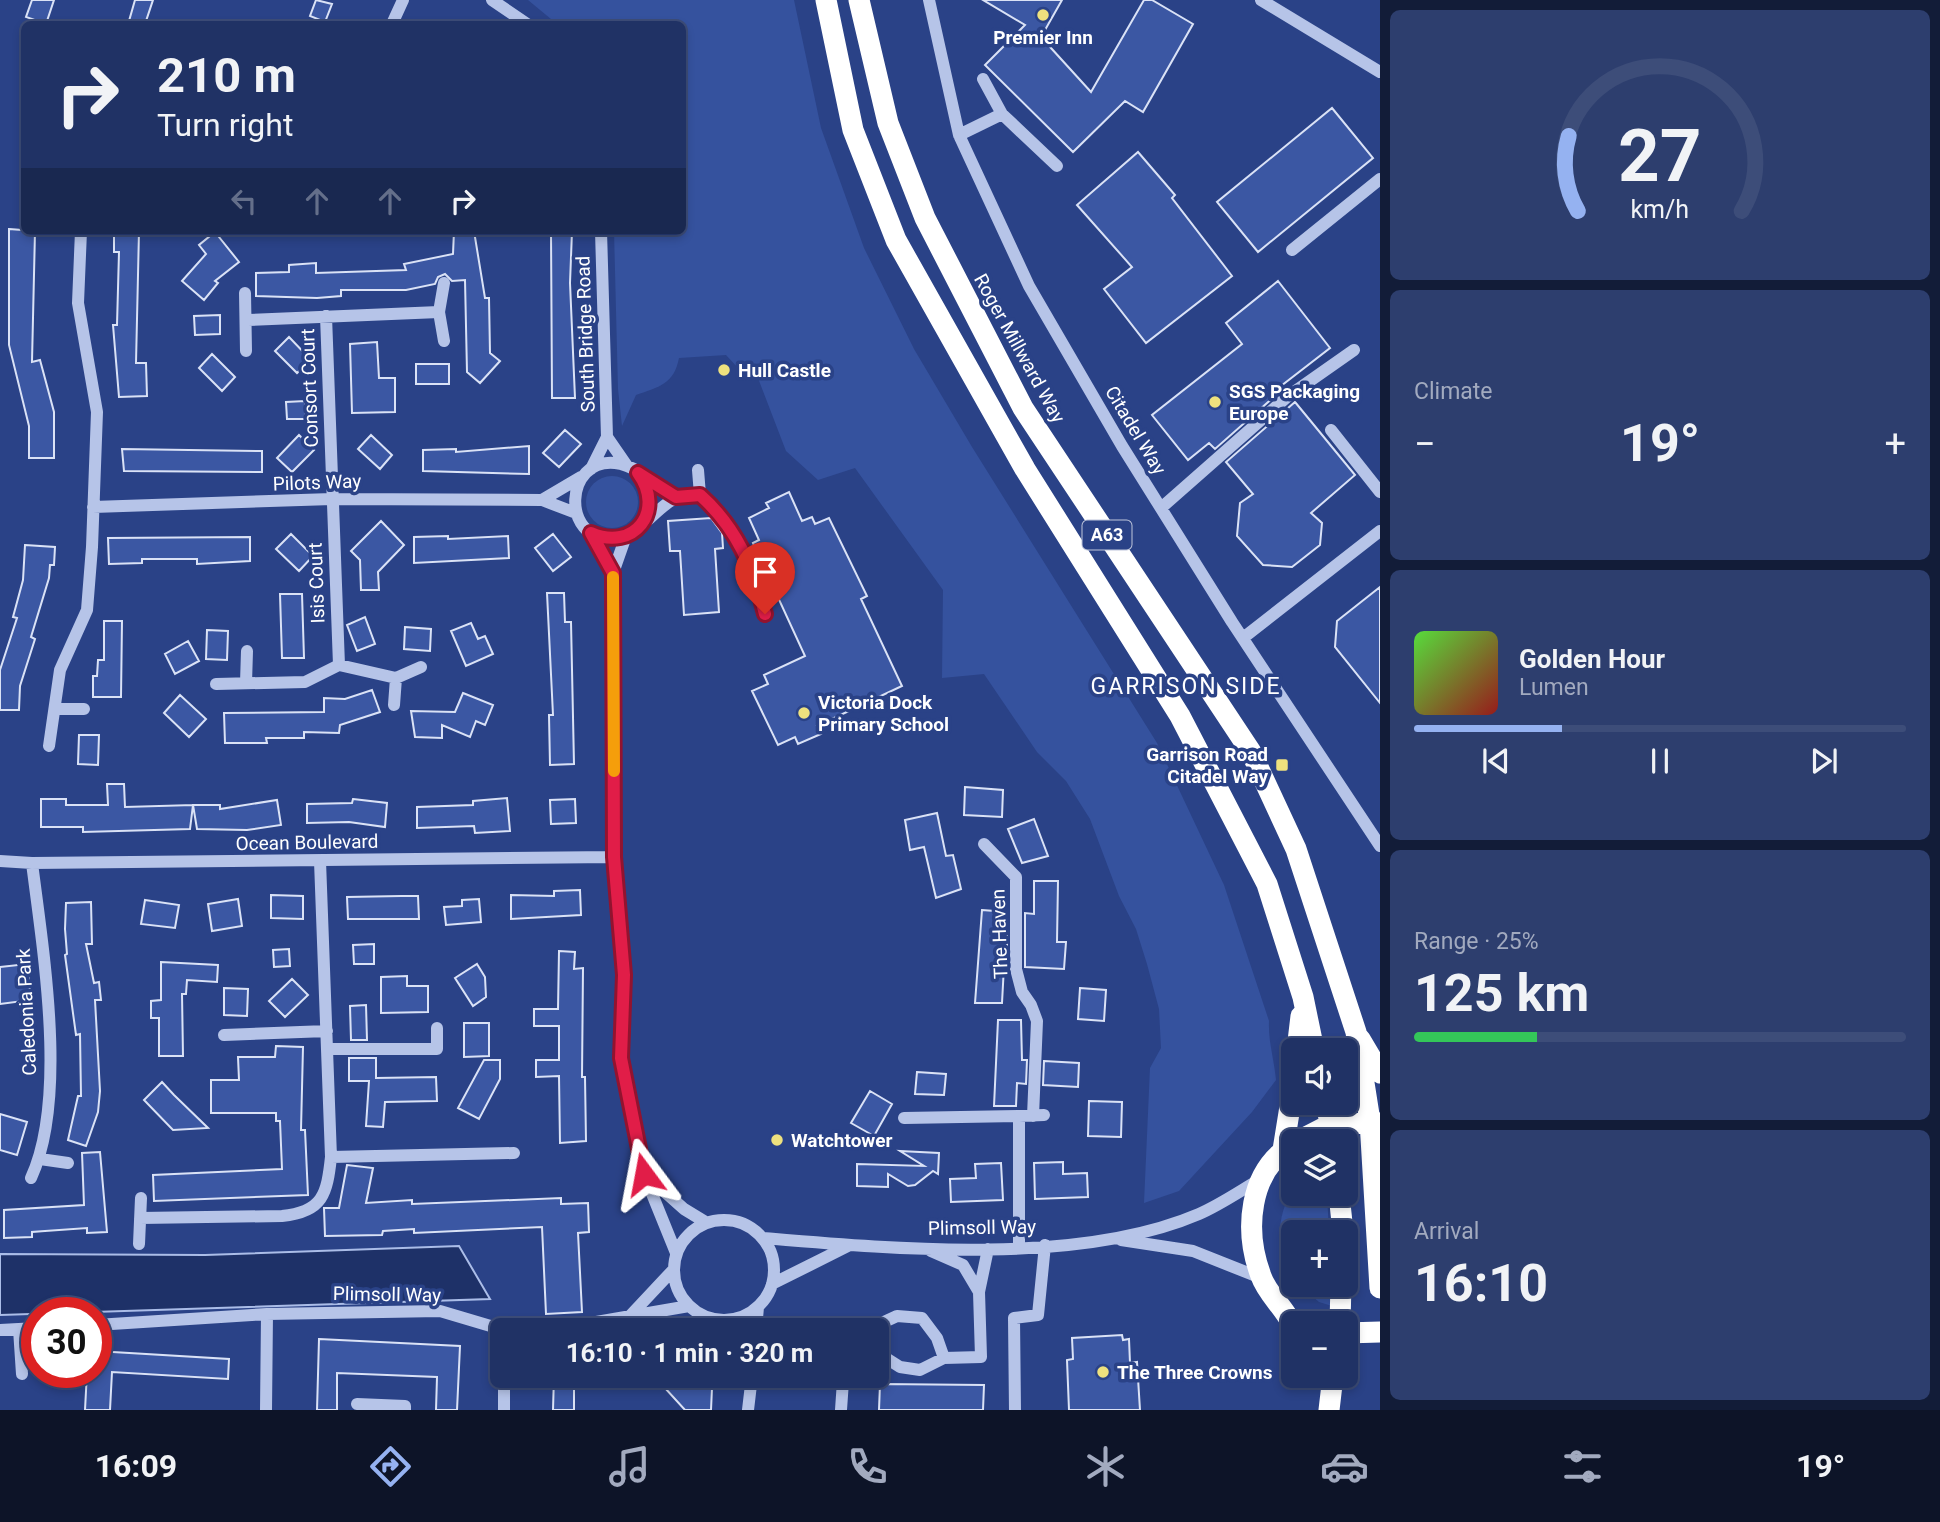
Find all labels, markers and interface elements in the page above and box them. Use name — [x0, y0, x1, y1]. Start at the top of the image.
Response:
marker: Premier Inn — [1035, 7, 1051, 23]
place label: Premier Inn — [993, 26, 1093, 49]
text: 210 m — [157, 47, 296, 104]
icon: right — [42, 49, 133, 140]
text: Turn right — [157, 106, 293, 144]
text: 27 — [1618, 113, 1702, 199]
icon: left — [225, 182, 263, 220]
icon: ahead — [298, 182, 336, 220]
icon: ahead — [371, 182, 409, 220]
icon: right — [444, 182, 482, 220]
text: km/h — [1631, 195, 1689, 224]
street label: South Bridge Road — [571, 255, 600, 413]
street label: Roger Millward Way — [969, 270, 1070, 427]
street label: Consort Court — [296, 328, 323, 448]
place label: Hull Castle — [738, 359, 831, 382]
marker: Hull Castle — [716, 362, 732, 378]
text: Climate — [1414, 378, 1493, 405]
place label: SGS Packaging Europe — [1229, 380, 1360, 425]
street label: Citadel Way — [1100, 382, 1171, 479]
marker: SGS Packaging Europe — [1207, 394, 1223, 410]
text: 19° — [1620, 413, 1700, 474]
text: − — [1414, 422, 1436, 466]
text: + — [1884, 422, 1906, 466]
street label: Pilots Way — [272, 469, 362, 496]
road number: A63 — [1082, 520, 1132, 550]
street label: Isis Court — [304, 542, 329, 624]
pin — [735, 542, 795, 614]
icon: arrive — [746, 553, 784, 591]
text: Golden Hour — [1519, 644, 1665, 674]
district label: GARRISON SIDE — [1091, 673, 1281, 700]
text: Lumen — [1519, 674, 1589, 701]
place label: Victoria Dock Primary School — [818, 691, 949, 736]
marker: Victoria Dock Primary School — [796, 705, 812, 721]
icon: previous — [1477, 742, 1515, 780]
icon: pause — [1641, 742, 1679, 780]
icon: next — [1805, 742, 1843, 780]
place label: Garrison Road Citadel Way — [1146, 743, 1268, 788]
marker: Garrison Road Citadel Way — [1274, 757, 1290, 773]
street label: Ocean Boulevard — [235, 830, 379, 855]
street label: The Haven — [986, 889, 1013, 979]
text: Range · 25% — [1414, 928, 1539, 955]
street label: Caledonia Park — [12, 947, 41, 1076]
text: 125 km — [1414, 963, 1589, 1024]
map controls — [1281, 1038, 1358, 1388]
button: sound — [1281, 1038, 1358, 1115]
place label: Watchtower — [791, 1129, 893, 1152]
button: layers — [1281, 1129, 1358, 1206]
marker: Watchtower — [769, 1132, 785, 1148]
position arrow — [607, 1137, 681, 1211]
street label: Plimsoll Way — [928, 1215, 1036, 1240]
text: Arrival — [1414, 1218, 1479, 1245]
button: + — [1281, 1220, 1358, 1297]
text: 16:10 — [1414, 1253, 1548, 1314]
street label: Plimsoll Way — [333, 1282, 441, 1307]
speed limit sign: 30 — [21, 1297, 112, 1388]
button: − — [1281, 1311, 1358, 1388]
text: 16:10 · 1 min · 320 m — [566, 1338, 813, 1368]
place label: The Three Crowns — [1117, 1361, 1273, 1384]
marker: The Three Crowns — [1095, 1364, 1111, 1380]
icon: directions — [366, 1442, 415, 1491]
icon: music — [605, 1442, 654, 1491]
icon: phone — [843, 1442, 892, 1491]
icon: climate — [1081, 1442, 1130, 1491]
icon: car — [1320, 1442, 1369, 1491]
icon: filters — [1558, 1442, 1607, 1491]
text: 16:09 — [95, 1447, 177, 1485]
text: 19° — [1796, 1447, 1845, 1485]

